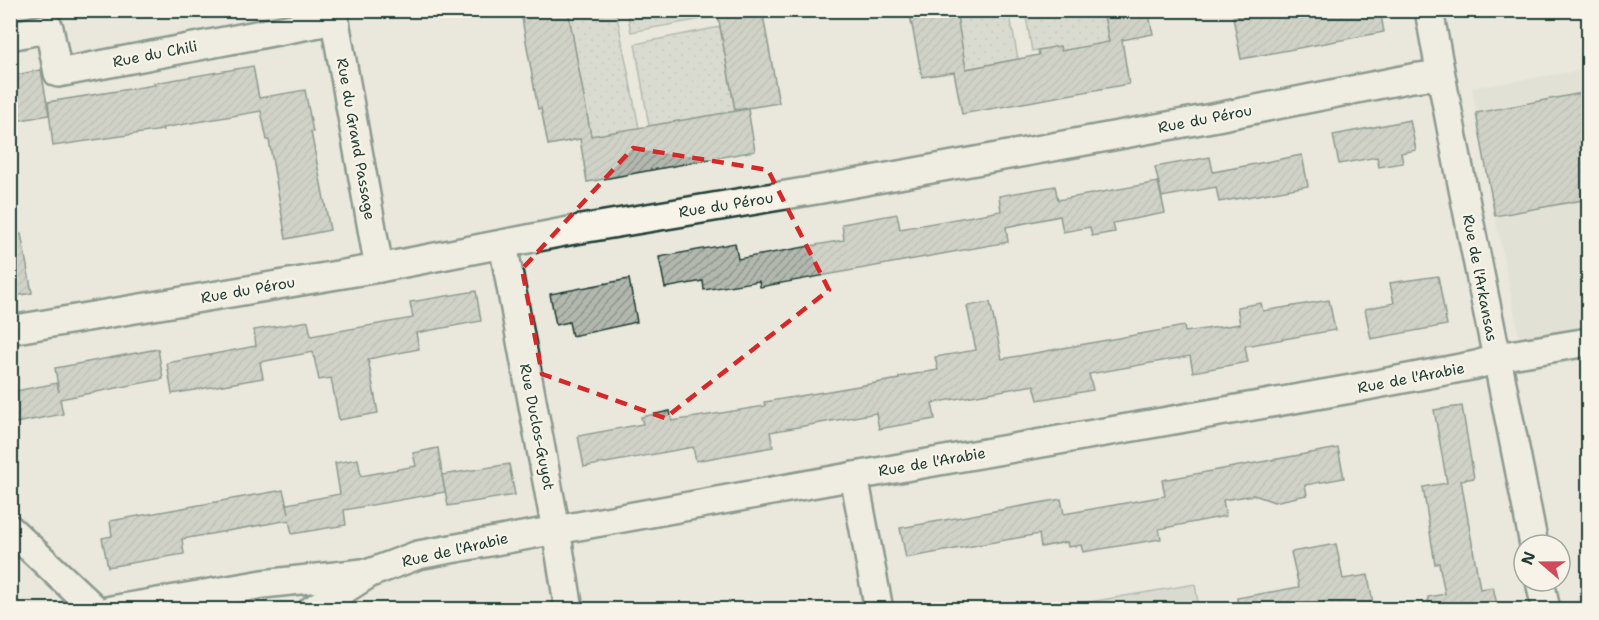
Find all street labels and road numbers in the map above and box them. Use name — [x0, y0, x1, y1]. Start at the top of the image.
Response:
street label: Rue du Chili — [111, 36, 199, 72]
street label: Rue du Grand Passage — [332, 56, 380, 222]
street label: Rue du Pérou — [1156, 100, 1254, 138]
street label: Rue du Pérou — [677, 188, 775, 222]
street label: Rue de l'Arkansas — [1458, 213, 1502, 343]
street label: Rue du Pérou — [199, 272, 297, 308]
street label: Rue de l'Arabie — [1356, 358, 1466, 398]
street label: Rue Duclos-Guyot — [515, 362, 559, 492]
street label: Rue de l'Arabie — [877, 443, 987, 481]
street label: Rue de l'Arabie — [400, 528, 510, 572]

